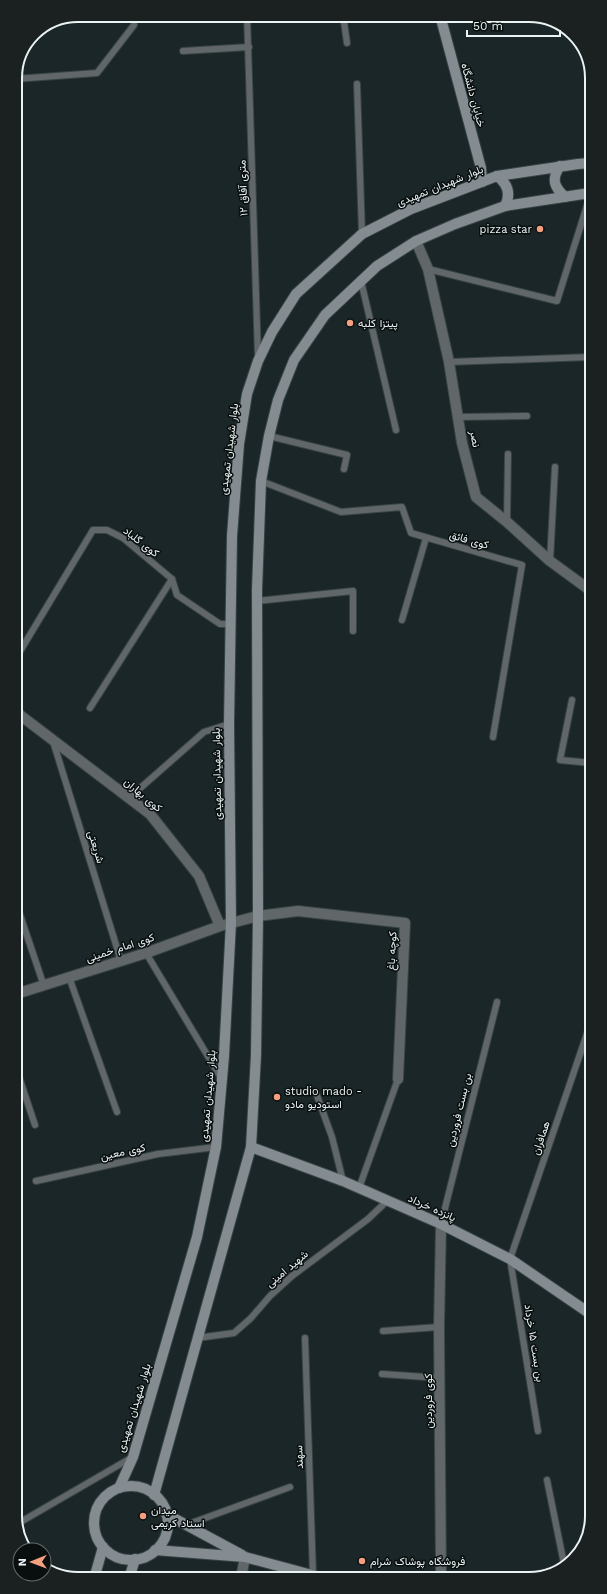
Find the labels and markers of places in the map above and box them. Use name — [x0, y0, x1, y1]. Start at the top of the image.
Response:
place label: pizza star — [480, 223, 533, 236]
marker: pizza star — [535, 224, 545, 234]
place label: پیتزا کلبه — [358, 317, 398, 331]
marker: پیتزا کلبه — [345, 318, 355, 328]
place label: studio mado - استودیو مادو — [285, 1085, 362, 1111]
marker: studio mado - استودیو مادو — [272, 1092, 282, 1102]
place label: میدان استاد کریمی — [151, 1504, 205, 1530]
marker: میدان استاد کریمی — [138, 1511, 148, 1521]
place label: فروشگاه پوشاک شرام — [370, 1555, 465, 1569]
marker: فروشگاه پوشاک شرام — [357, 1556, 367, 1566]

